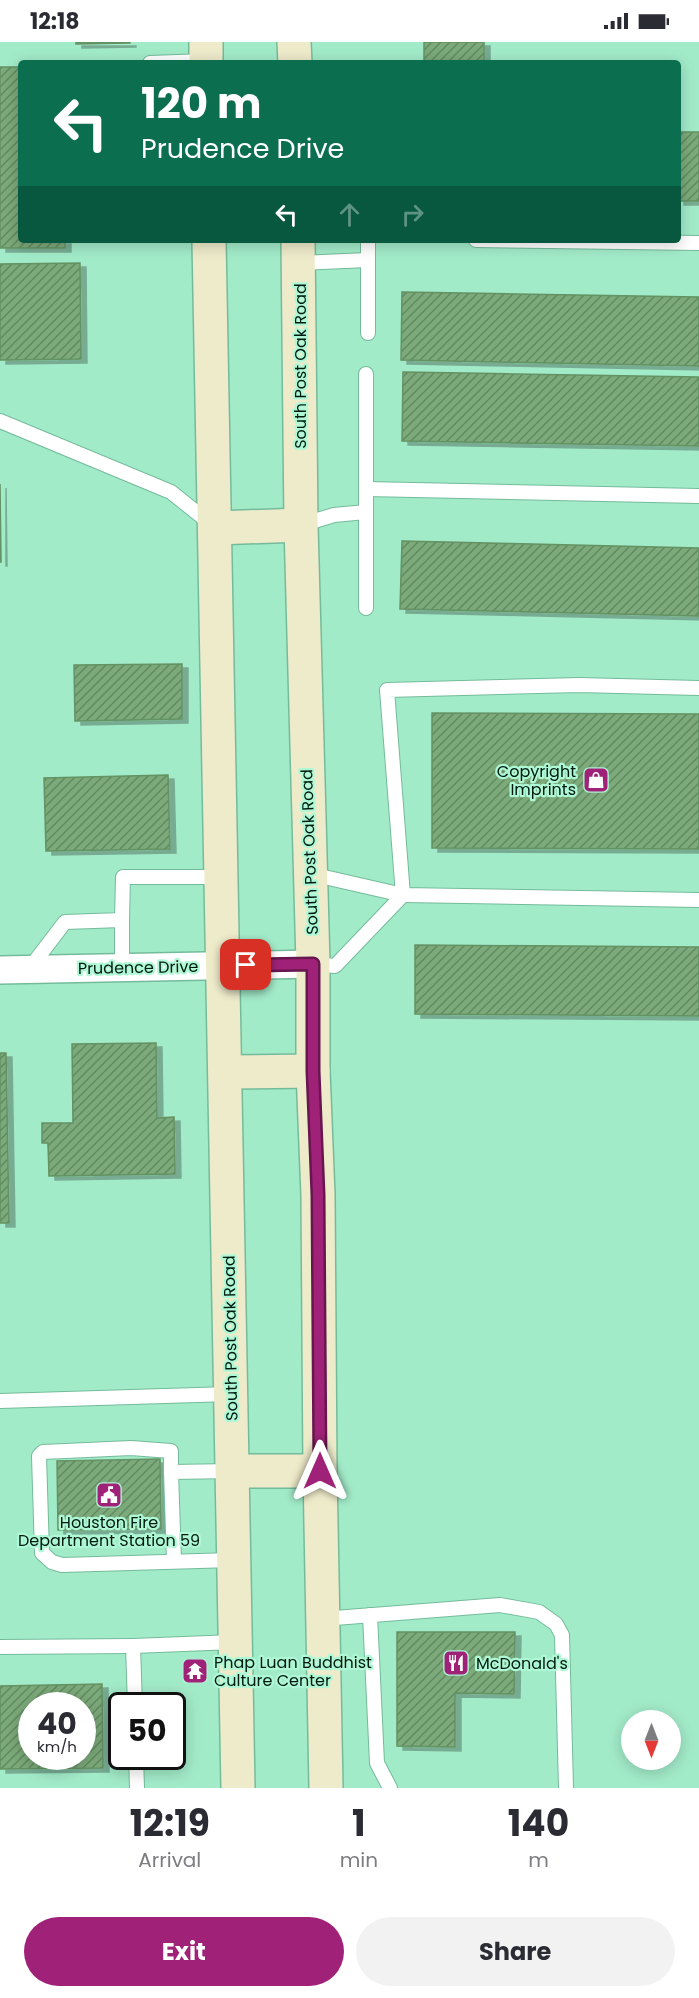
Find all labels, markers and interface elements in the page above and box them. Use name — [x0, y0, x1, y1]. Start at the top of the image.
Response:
text: 12:18 — [30, 6, 80, 37]
text: 120 m — [141, 74, 262, 133]
icon: left — [42, 84, 120, 162]
text: Prudence Drive — [141, 130, 344, 167]
icon: left — [270, 198, 303, 231]
icon: ahead — [333, 198, 366, 231]
icon: right — [396, 198, 429, 231]
street label: South Post Oak Road — [289, 283, 312, 449]
place label: Copyright Imprints — [497, 760, 576, 801]
shop icon: Copyright Imprints — [581, 765, 611, 795]
street label: South Post Oak Road — [295, 769, 324, 935]
pin — [220, 939, 271, 990]
icon: arrive — [229, 948, 262, 981]
street label: Prudence Drive — [78, 955, 199, 980]
street label: South Post Oak Road — [218, 1255, 243, 1421]
position arrow — [288, 1439, 352, 1503]
public building icon: Houston Fire Department Station 59 — [94, 1480, 124, 1510]
place label: Houston Fire Department Station 59 — [18, 1511, 200, 1552]
restaurant icon: McDonald's — [441, 1648, 471, 1678]
place label: Phap Luan Buddhist Culture Center — [214, 1651, 372, 1692]
place label: McDonald's — [476, 1652, 568, 1675]
temple icon: Phap Luan Buddhist Culture Center — [180, 1656, 210, 1686]
speed limit sign: 50 — [108, 1692, 186, 1770]
text: 40 — [37, 1702, 77, 1745]
north arrow — [621, 1710, 681, 1770]
map controls — [621, 1710, 681, 1770]
text: km/h — [37, 1736, 77, 1757]
text: 12:19 — [130, 1798, 210, 1849]
text: 1 — [352, 1798, 366, 1849]
text: 140 — [508, 1798, 569, 1849]
text: Arrival — [138, 1846, 201, 1874]
text: min — [340, 1846, 378, 1874]
text: m — [528, 1846, 549, 1874]
button: Exit — [24, 1917, 344, 1986]
button: Share — [356, 1917, 675, 1986]

